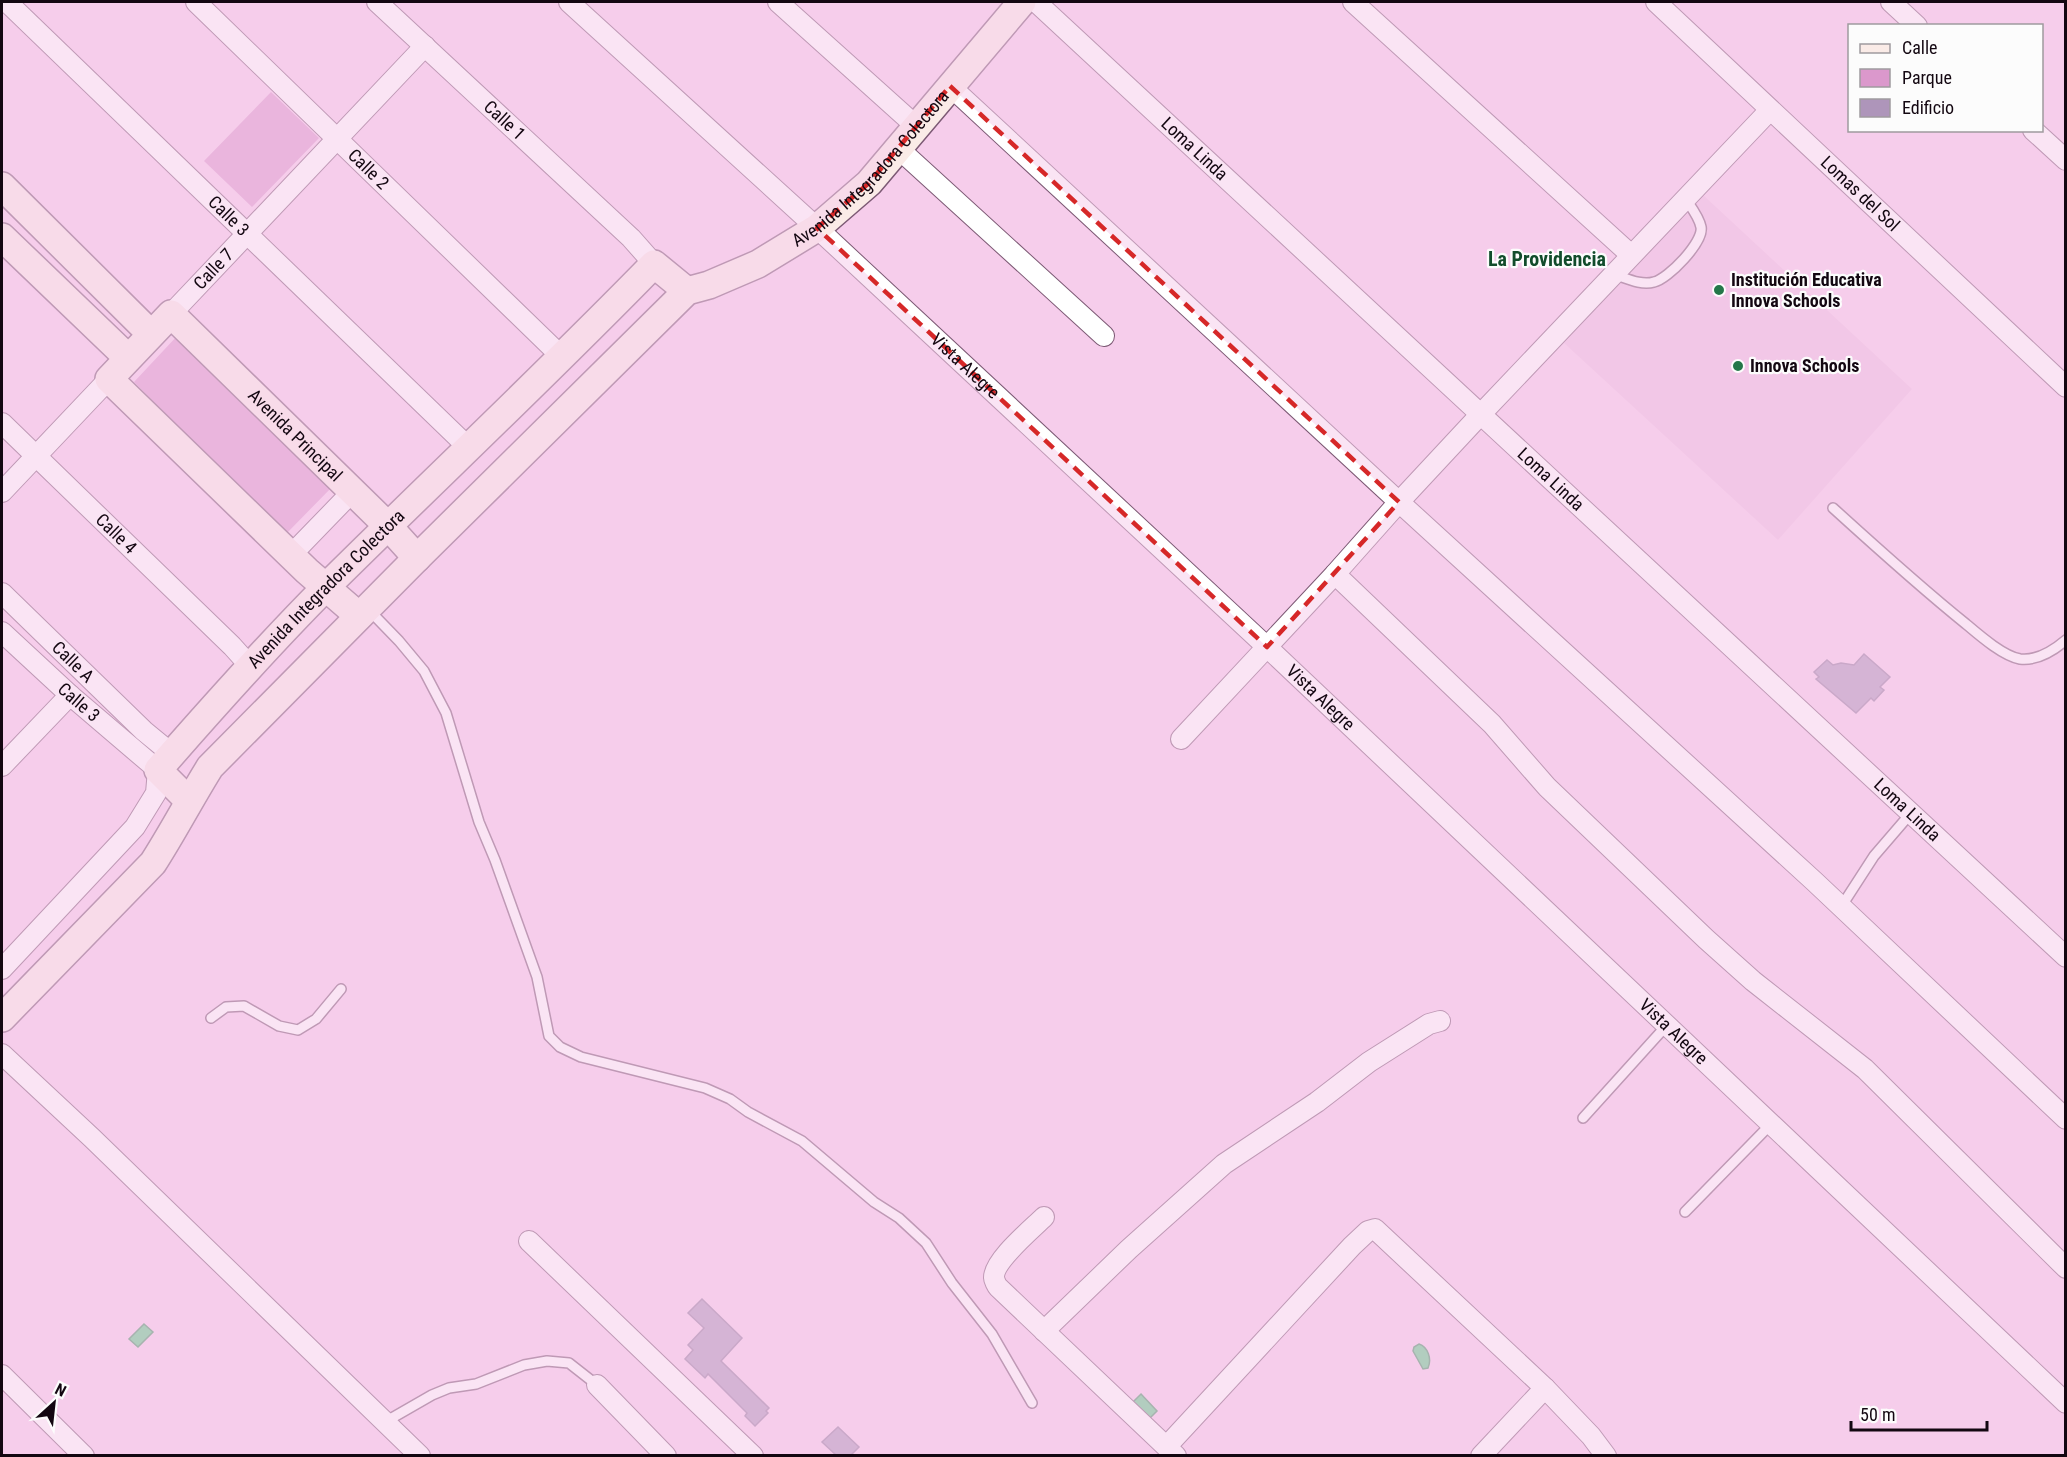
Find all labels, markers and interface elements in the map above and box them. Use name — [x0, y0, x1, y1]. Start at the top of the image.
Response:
legend — [1848, 24, 2043, 132]
text: Calle — [1902, 37, 1938, 58]
text: Parque — [1902, 67, 1952, 88]
street label: Avenida Integradora Colectora — [788, 86, 953, 251]
street label: Calle 1 — [480, 96, 530, 144]
text: Edificio — [1902, 97, 1954, 118]
street label: Loma Linda — [1157, 113, 1232, 184]
street label: Calle 2 — [344, 144, 393, 193]
street label: Lomas del Sol — [1817, 151, 1904, 235]
street label: Calle 3 — [204, 191, 254, 240]
street label: Calle 7 — [189, 244, 238, 294]
district label: La Providencia — [1488, 247, 1606, 271]
place label: Institución Educativa Innova Schools — [1731, 269, 1882, 311]
marker: Institución Educativa Innova Schools — [1712, 283, 1726, 297]
street label: Vista Alegre — [927, 329, 1004, 403]
place label: Innova Schools — [1750, 355, 1859, 376]
marker: Innova Schools — [1731, 359, 1745, 373]
street label: Avenida Principal — [244, 384, 347, 485]
street label: Loma Linda — [1514, 443, 1589, 515]
street label: Avenida Integradora Colectora — [243, 505, 409, 672]
street label: Calle 4 — [92, 509, 141, 558]
street label: Calle A — [48, 637, 99, 687]
street label: Vista Alegre — [1282, 660, 1359, 734]
street label: Calle 3 — [54, 678, 104, 726]
street label: Loma Linda — [1870, 773, 1945, 845]
street label: Vista Alegre — [1635, 994, 1712, 1068]
north arrow — [24, 1373, 84, 1433]
text: N — [52, 1379, 69, 1401]
scale bar — [1851, 1394, 1988, 1432]
text: 50 m — [1860, 1404, 1895, 1425]

